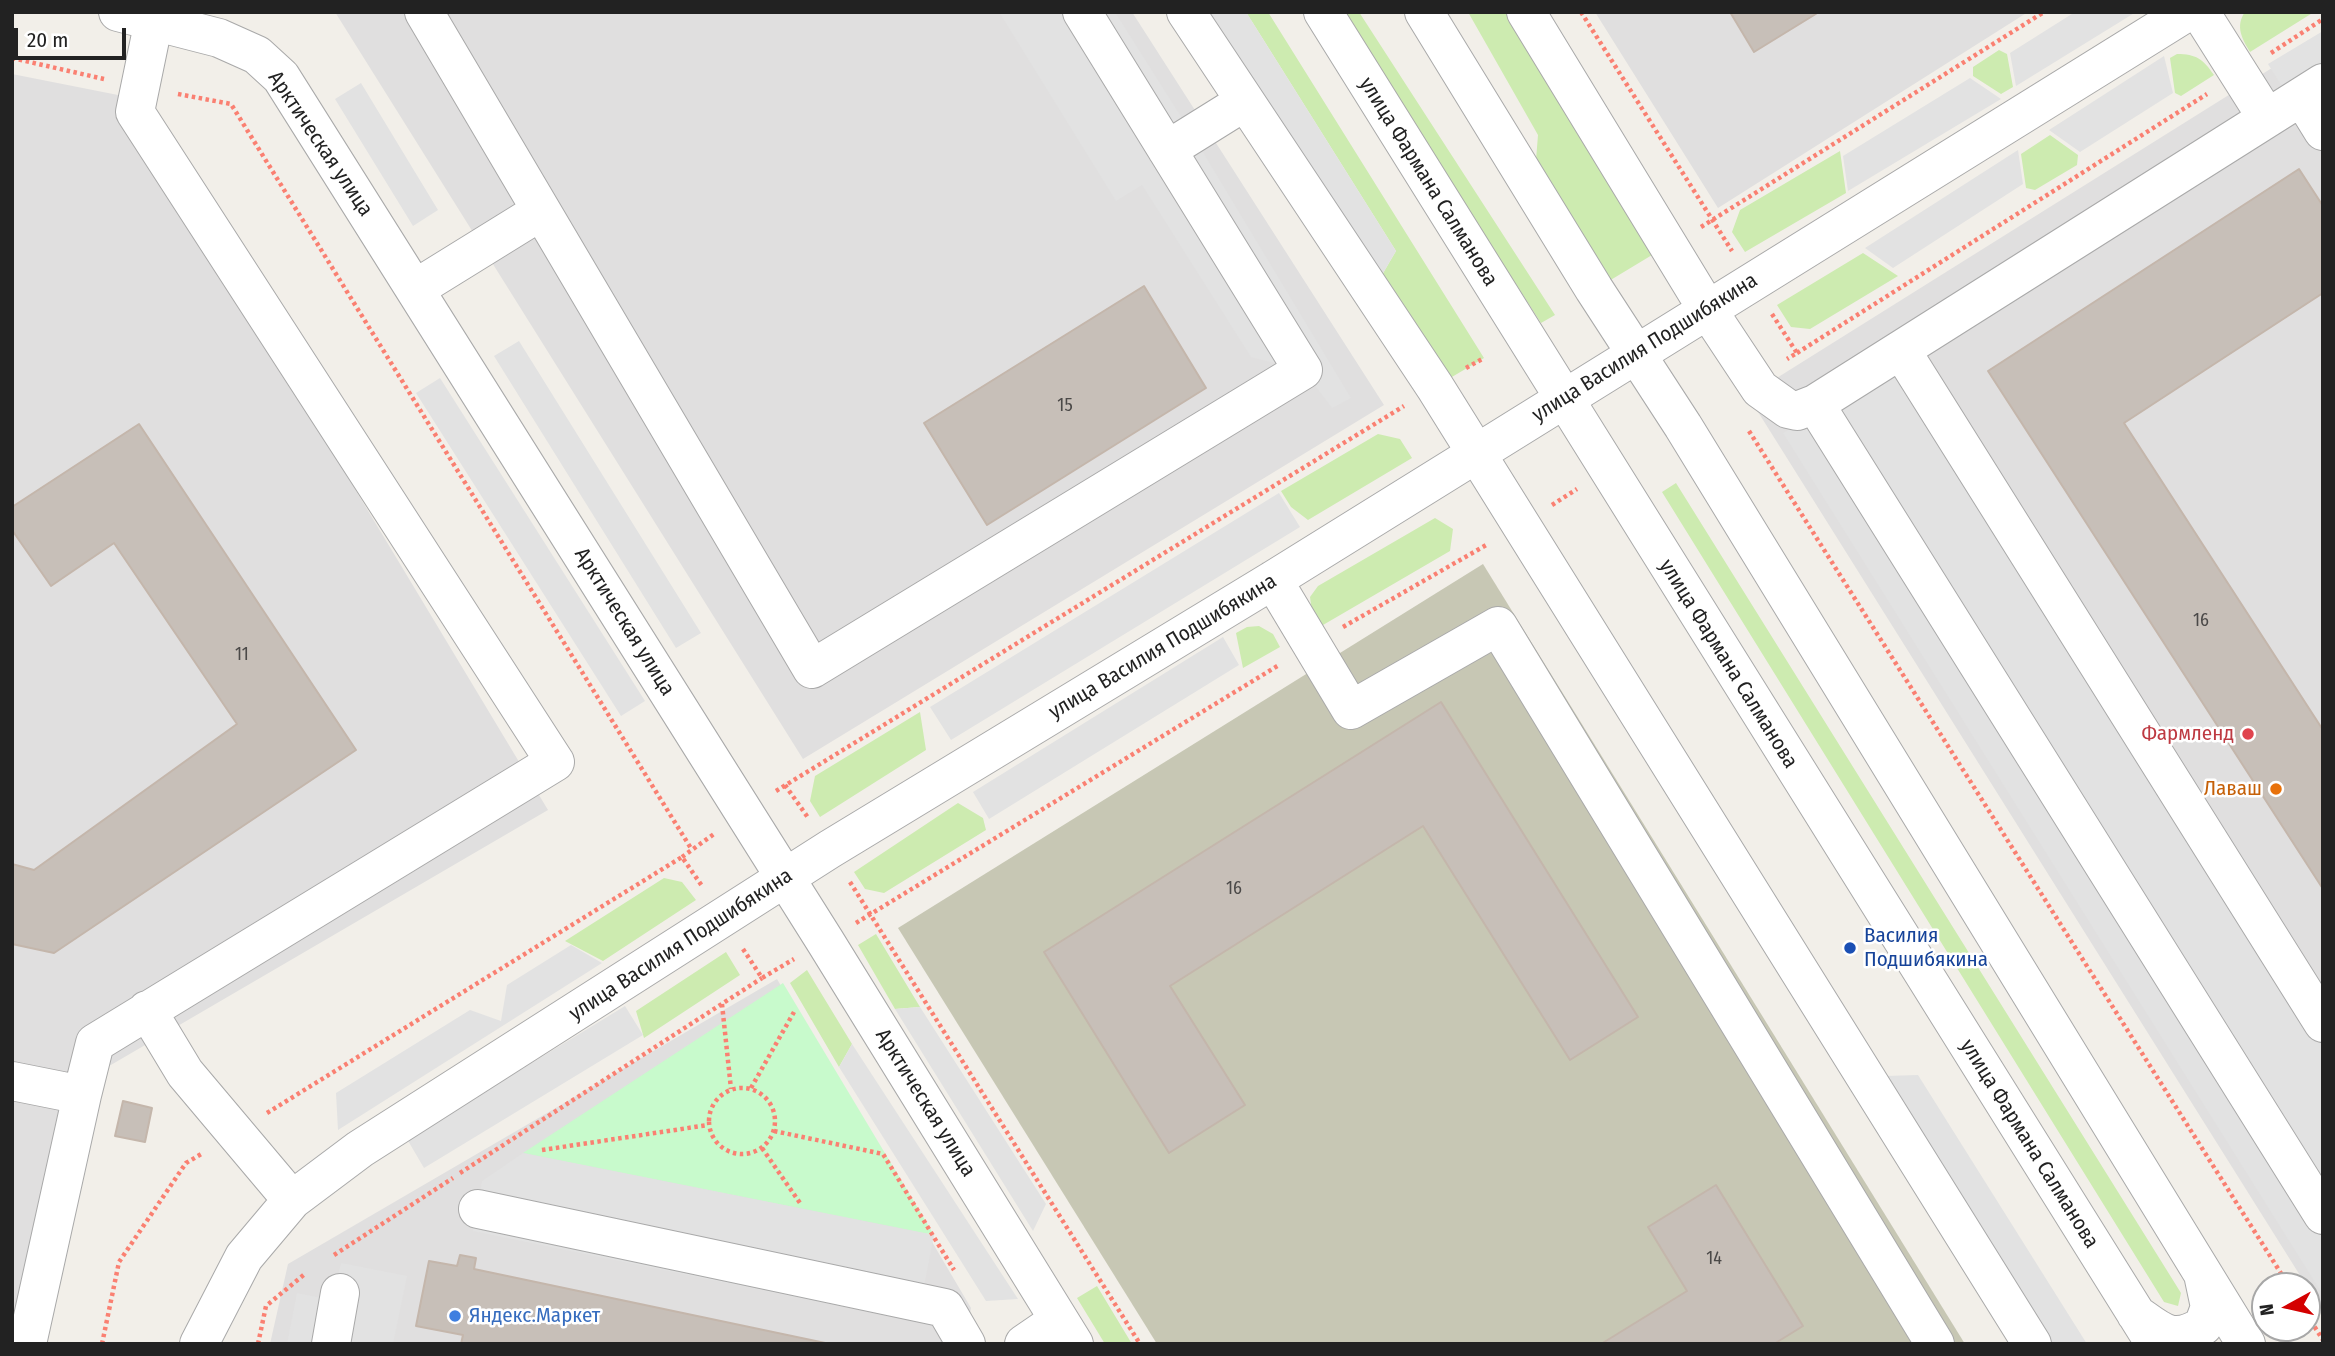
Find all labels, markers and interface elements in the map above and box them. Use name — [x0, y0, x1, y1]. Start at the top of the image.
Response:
scale bar — [18, 14, 130, 58]
text: 20 m — [27, 27, 68, 53]
street label: Арктическая улица — [262, 67, 378, 221]
street label: улица Фармана Салманова — [1353, 73, 1503, 291]
street label: улица Василия Подшибякина — [1528, 268, 1762, 428]
house number: 15 — [1057, 395, 1073, 417]
street label: Арктическая улица — [568, 543, 680, 701]
street label: улица Фармана Салманова — [1653, 555, 1803, 773]
street label: улица Василия Подшибякина — [1045, 569, 1281, 725]
house number: 16 — [2193, 610, 2209, 632]
house number: 11 — [235, 644, 249, 666]
place label: Фармленд — [2142, 721, 2234, 747]
marker: Фармленд — [2240, 726, 2256, 742]
place label: Лаваш — [2204, 776, 2262, 802]
marker: Лаваш — [2268, 781, 2284, 797]
street label: улица Василия Подшибякина — [565, 863, 797, 1027]
house number: 16 — [1226, 878, 1242, 900]
place label: Василия Подшибякина — [1864, 923, 1988, 973]
marker: Василия Подшибякина — [1842, 940, 1858, 956]
street label: Арктическая улица — [869, 1024, 981, 1182]
street label: улица Фармана Салманова — [1954, 1035, 2104, 1253]
house number: 14 — [1706, 1248, 1722, 1270]
north arrow — [2251, 1272, 2321, 1342]
text: N — [2255, 1302, 2279, 1317]
place label: Яндекс.Маркет — [469, 1303, 600, 1329]
marker: Яндекс.Маркет — [447, 1308, 463, 1324]

